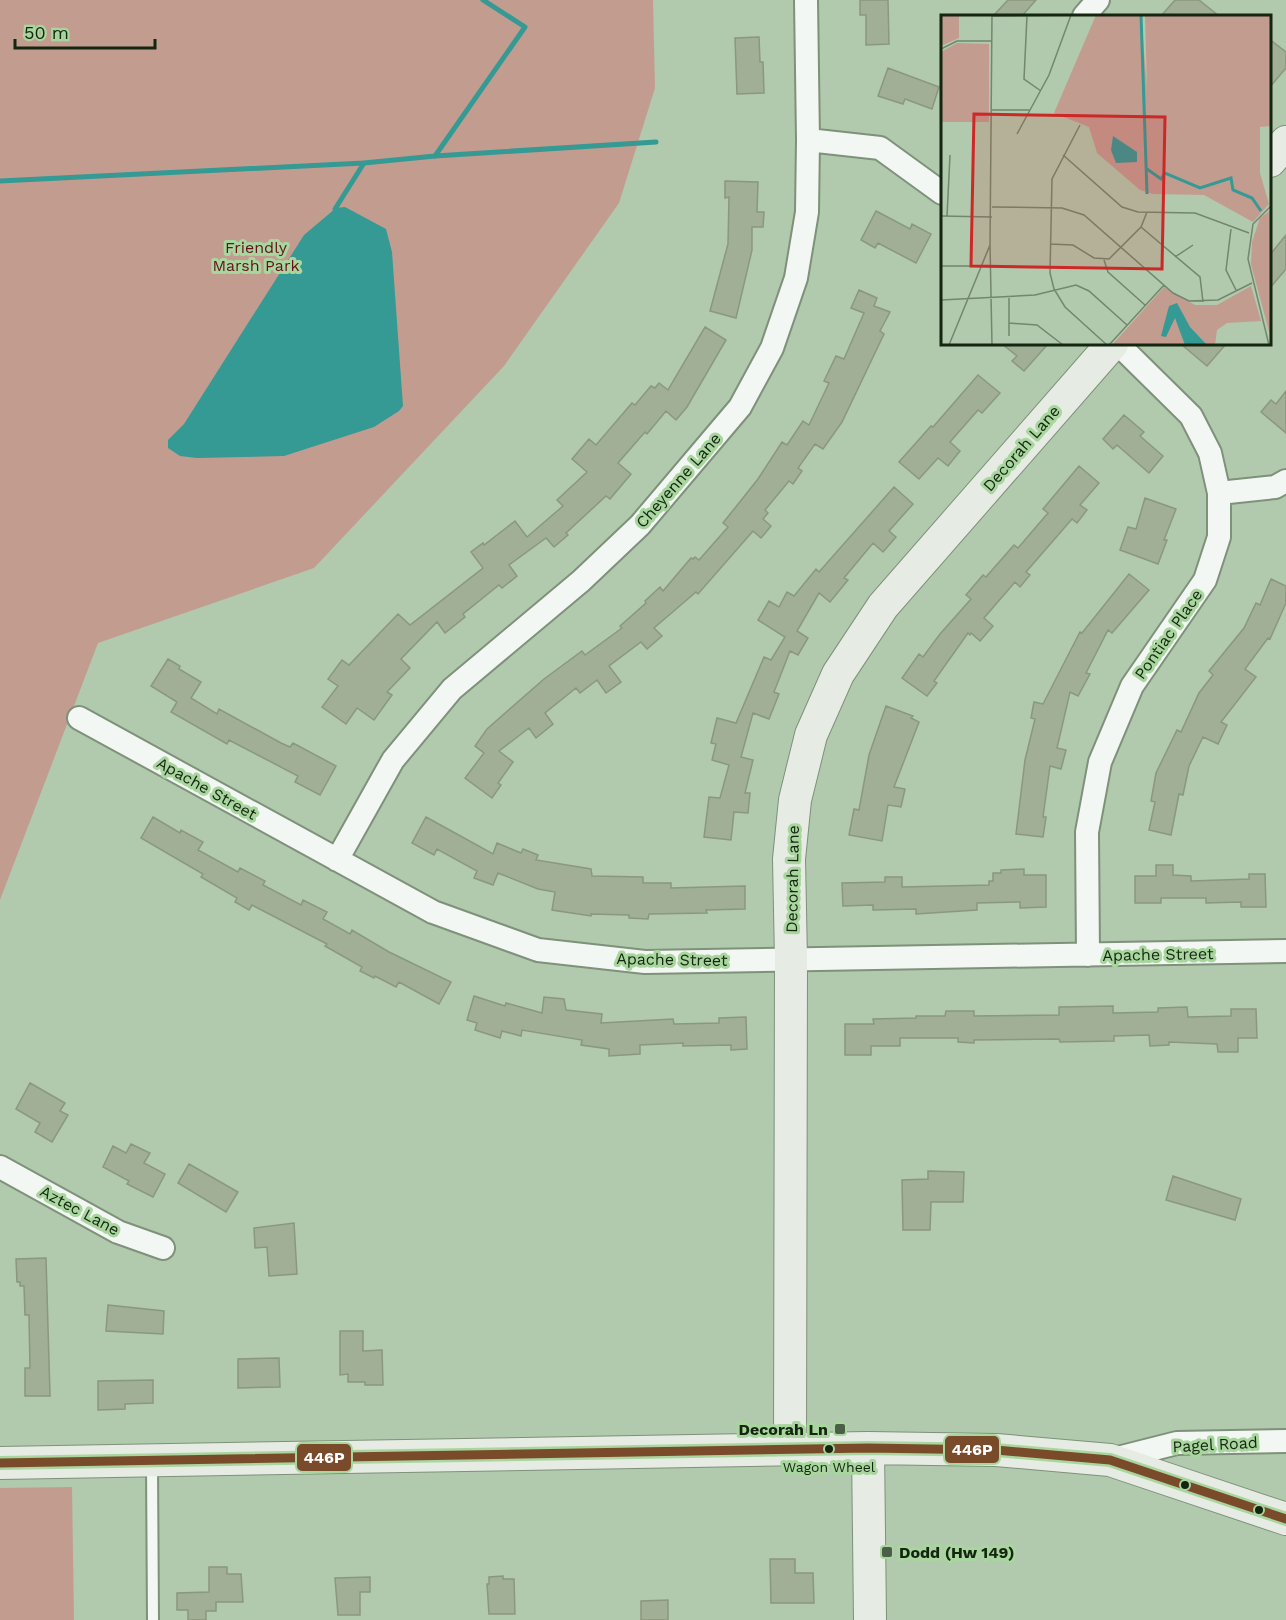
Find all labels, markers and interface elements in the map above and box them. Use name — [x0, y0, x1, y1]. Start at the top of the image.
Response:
scale bar — [15, 12, 154, 50]
inset map — [941, 15, 1271, 345]
text: 50 m — [24, 22, 69, 43]
park label: Friendly Marsh Park — [212, 238, 300, 275]
street label: Decorah Lane — [979, 401, 1064, 495]
street label: Cheyenne Lane — [632, 429, 725, 532]
street label: Pontiac Place — [1130, 586, 1206, 683]
street label: Apache Street — [153, 753, 260, 824]
street label: Decorah Lane — [782, 825, 803, 933]
street label: Apache Street — [1102, 944, 1214, 965]
street label: Apache Street — [616, 949, 728, 970]
street label: Aztec Lane — [37, 1182, 123, 1239]
place label: Decorah Ln — [738, 1420, 828, 1439]
marker: Decorah Ln — [833, 1422, 847, 1436]
street label: Pagel Road — [1172, 1433, 1258, 1456]
line badge: 446P — [944, 1435, 1000, 1464]
text: 446P — [951, 1440, 993, 1459]
line badge: 446P — [296, 1443, 352, 1472]
marker: Wagon Wheel — [823, 1443, 835, 1455]
text: 446P — [303, 1448, 345, 1467]
place label: Wagon Wheel — [783, 1459, 876, 1475]
unlabelled marker — [1179, 1479, 1191, 1491]
unlabelled marker — [1253, 1504, 1265, 1516]
place label: Dodd (Hw 149) — [899, 1543, 1014, 1562]
marker: Dodd (Hw 149) — [880, 1545, 894, 1559]

